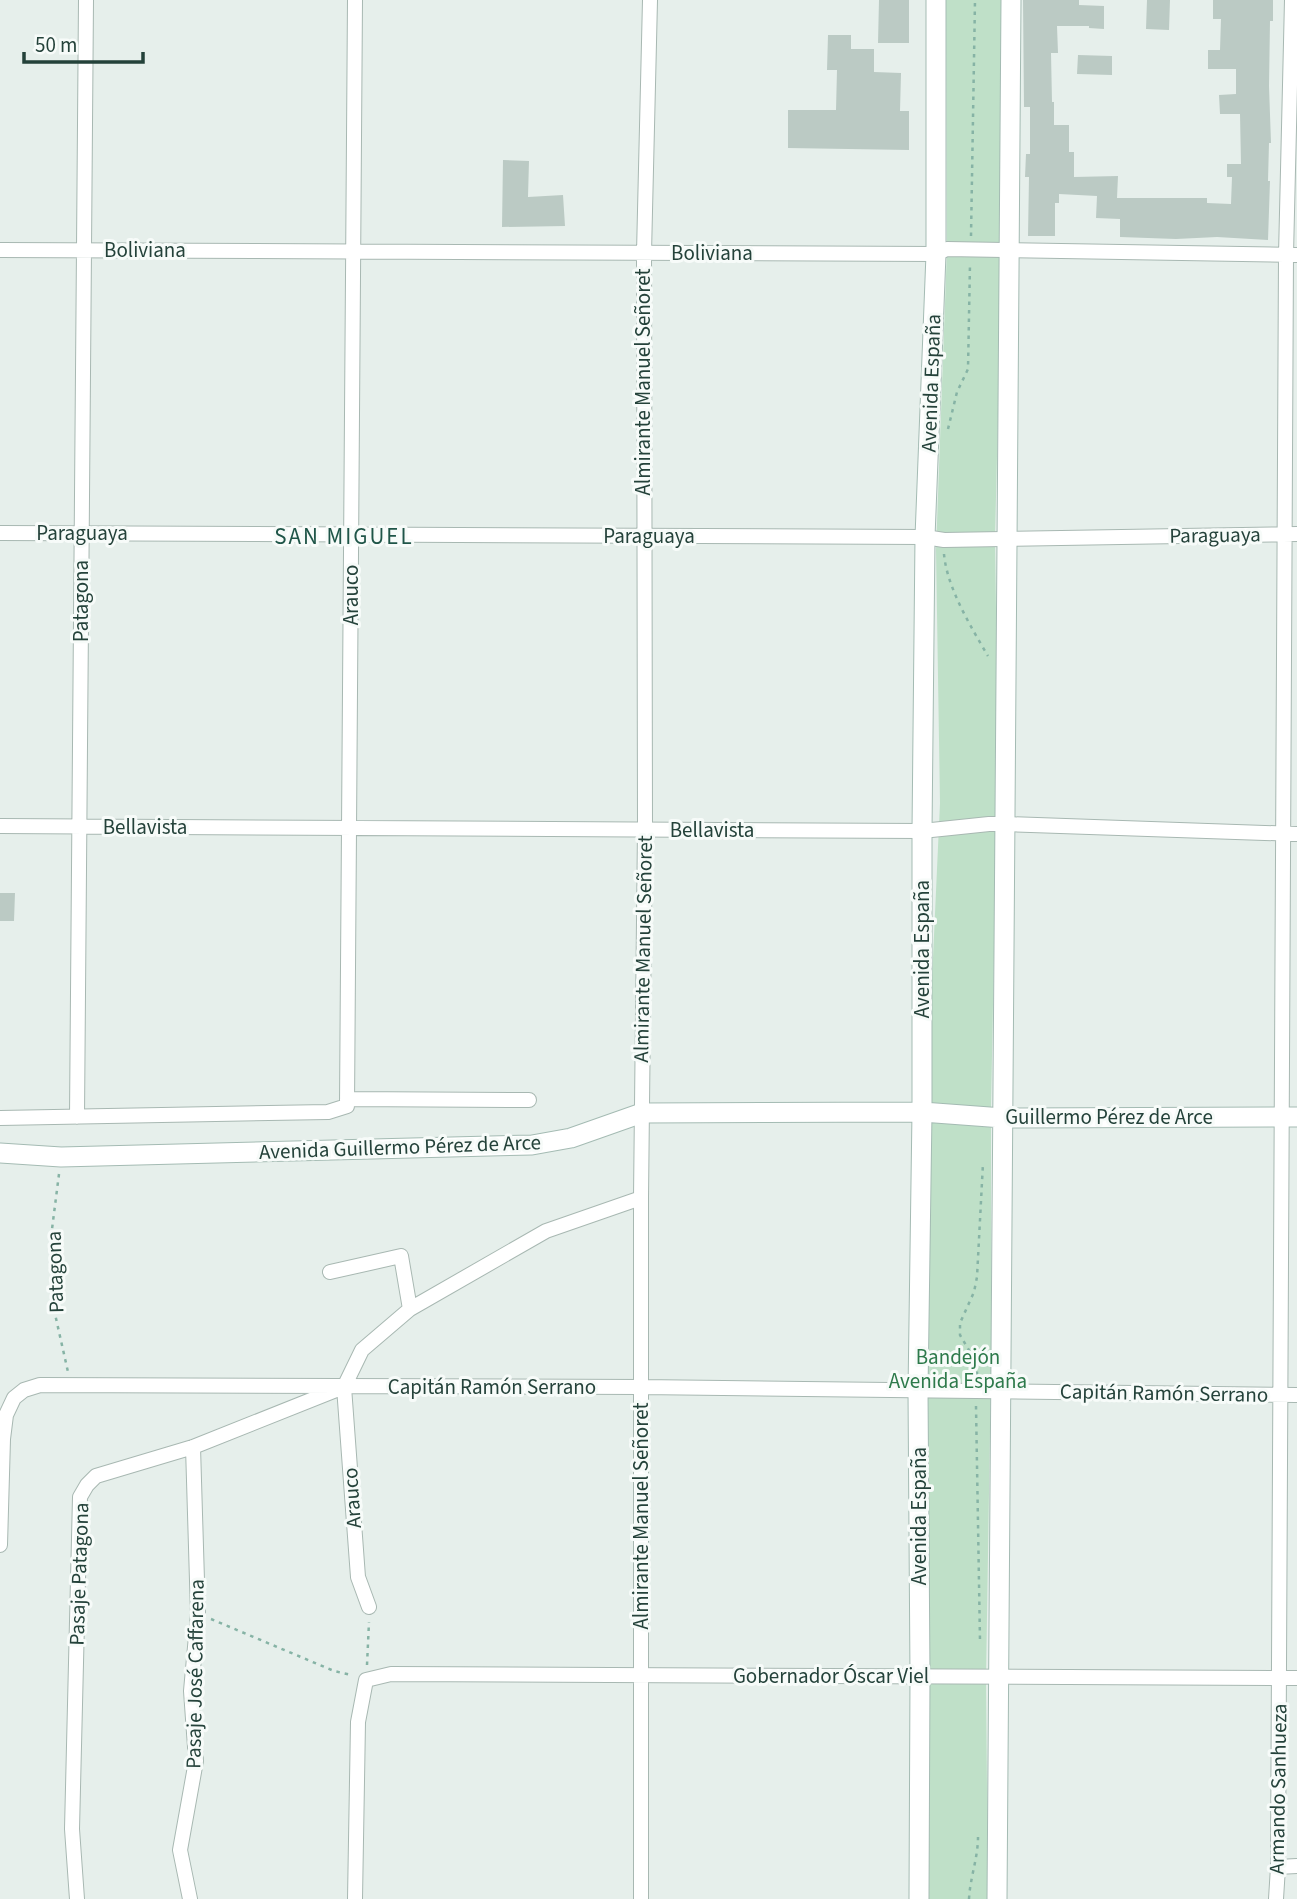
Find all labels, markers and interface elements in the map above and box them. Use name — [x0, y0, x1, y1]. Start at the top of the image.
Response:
scale bar — [24, 21, 144, 65]
text: 50 m — [35, 30, 77, 60]
street label: Boliviana — [104, 235, 186, 265]
street label: Boliviana — [671, 238, 753, 268]
street label: Almirante Manuel Señoret — [628, 268, 658, 496]
street label: Avenida España — [914, 313, 948, 453]
street label: Paraguaya — [36, 518, 128, 548]
street label: Paraguaya — [1169, 519, 1261, 551]
district label: SAN MIGUEL — [274, 520, 414, 553]
street label: Paraguaya — [603, 521, 695, 551]
street label: Patagona — [66, 560, 96, 642]
street label: Arauco — [336, 565, 366, 625]
street label: Bellavista — [103, 812, 187, 842]
street label: Bellavista — [670, 815, 754, 845]
street label: Almirante Manuel Señoret — [626, 835, 660, 1063]
street label: Avenida España — [907, 880, 937, 1018]
street label: Guillermo Pérez de Arce — [1005, 1102, 1213, 1132]
street label: Avenida Guillermo Pérez de Arce — [258, 1127, 542, 1167]
street label: Patagona — [39, 1230, 71, 1314]
park label: Bandejón Avenida España — [889, 1342, 1027, 1396]
street label: Capitán Ramón Serrano — [388, 1372, 596, 1402]
street label: Capitán Ramón Serrano — [1060, 1376, 1268, 1410]
street label: Almirante Manuel Señoret — [626, 1402, 656, 1630]
street label: Avenida España — [904, 1447, 934, 1585]
street label: Arauco — [335, 1467, 369, 1529]
street label: Pasaje Patagona — [62, 1502, 96, 1646]
street label: Pasaje José Caffarena — [178, 1579, 212, 1769]
street label: Gobernador Óscar Viel — [733, 1661, 929, 1691]
street label: Armando Sanhueza — [1262, 1703, 1294, 1875]

